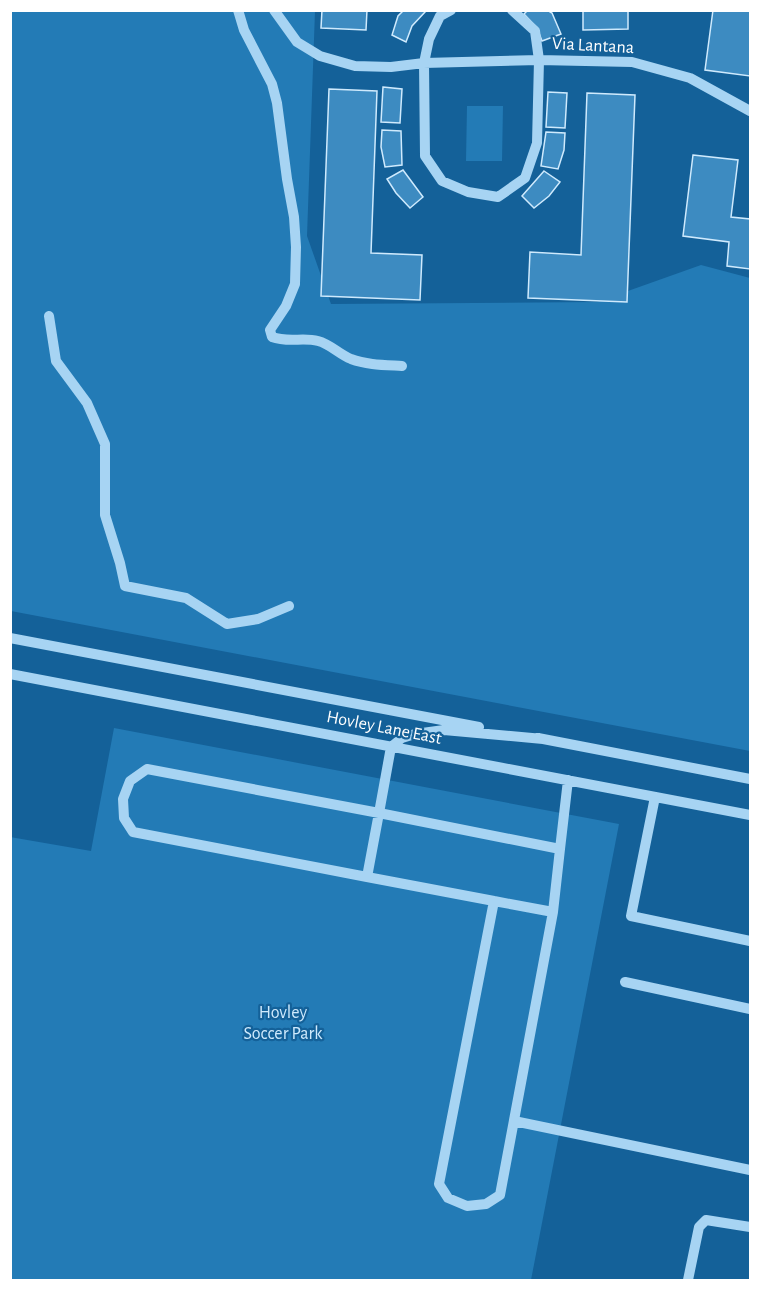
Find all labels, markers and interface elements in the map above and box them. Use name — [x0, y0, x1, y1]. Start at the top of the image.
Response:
street label: Via Lantana — [551, 35, 635, 57]
street label: Hovley Lane East — [325, 708, 443, 748]
park label: Hovley Soccer Park — [244, 1004, 323, 1043]

